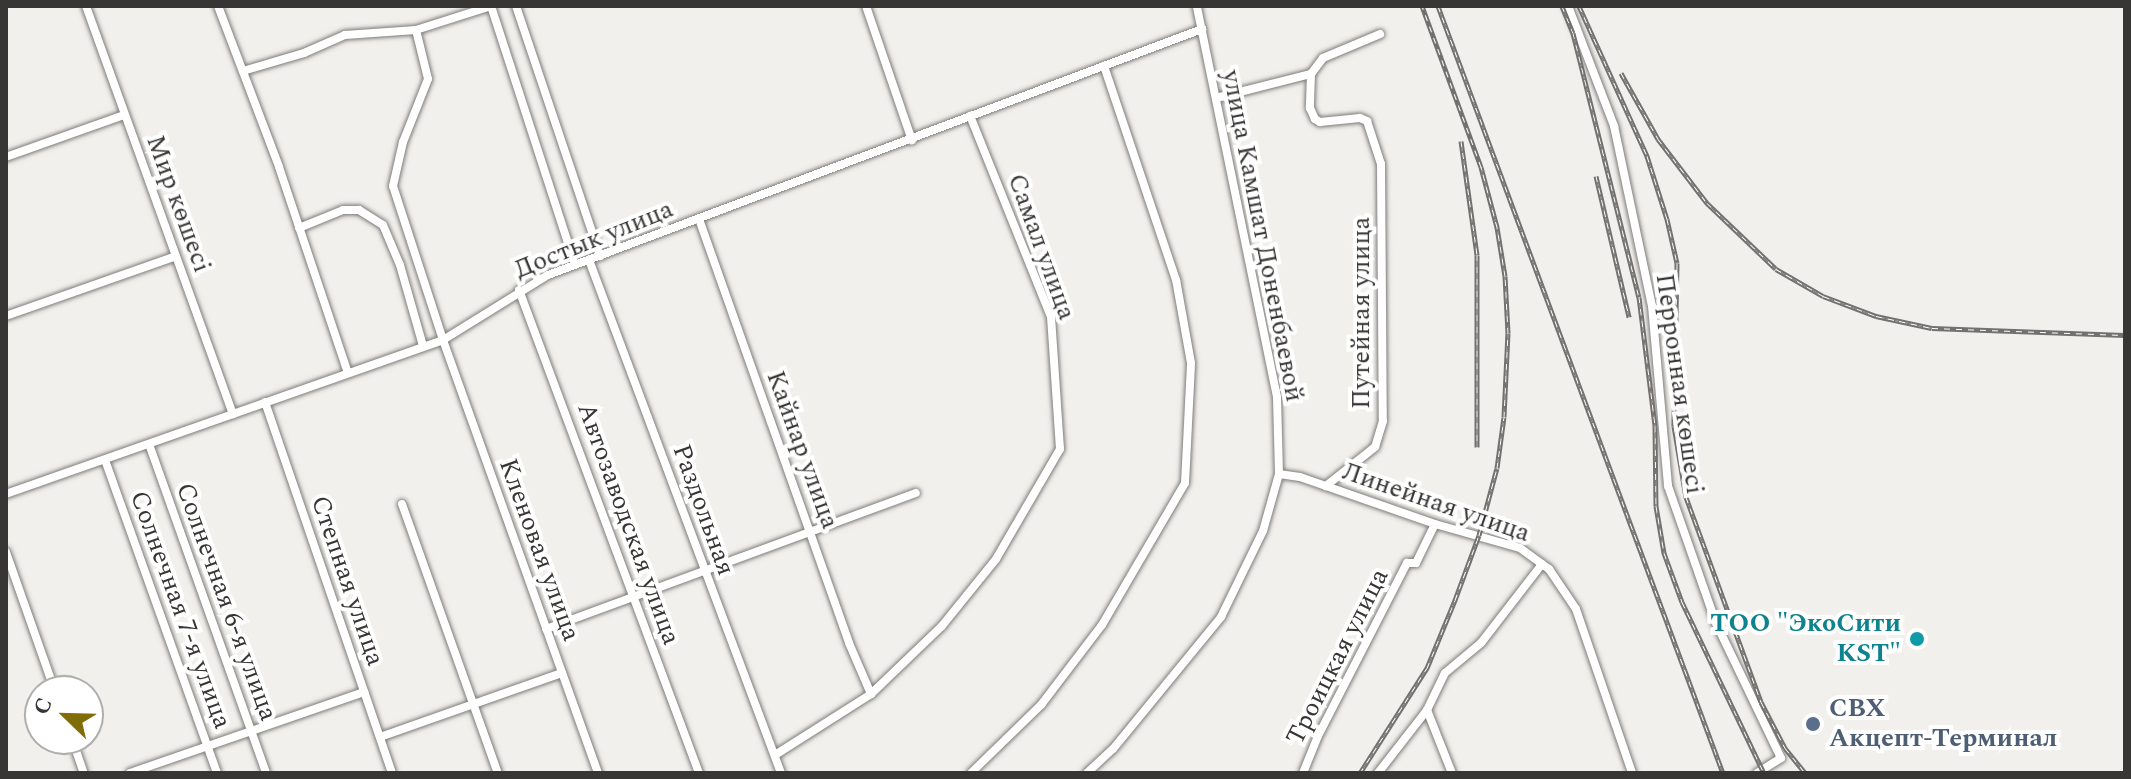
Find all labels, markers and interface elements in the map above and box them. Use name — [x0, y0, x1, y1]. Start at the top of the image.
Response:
street label: улица Камшат Доненбаевой — [1215, 68, 1309, 404]
street label: Мир көшесі — [139, 131, 217, 277]
street label: Самал улица — [1000, 170, 1082, 324]
street label: Достык улица — [510, 194, 678, 286]
street label: Путейная улица — [1346, 217, 1378, 409]
street label: Перронная көшесі — [1648, 272, 1710, 496]
street label: Кайнар улица — [759, 367, 845, 533]
street label: Автозаводская улица — [570, 399, 686, 649]
street label: Раздольная — [665, 440, 741, 580]
street label: Кленовая улица — [492, 455, 586, 645]
street label: Линейная улица — [1338, 456, 1534, 550]
street label: Солнечная 6-я улица — [168, 479, 284, 725]
street label: Солнечная 7-я улица — [122, 487, 238, 733]
street label: Степная улица — [303, 492, 391, 670]
street label: Троицкая улица — [1280, 564, 1396, 750]
place label: ТОО "ЭкоСити KST" — [1710, 608, 1901, 670]
marker: ТОО "ЭкоСити KST" — [1908, 630, 1926, 648]
north arrow — [24, 675, 104, 755]
text: С — [25, 693, 62, 720]
place label: СВХ Акцепт-Терминал — [1829, 693, 2057, 754]
marker: СВХ Акцепт-Терминал — [1804, 715, 1822, 733]

